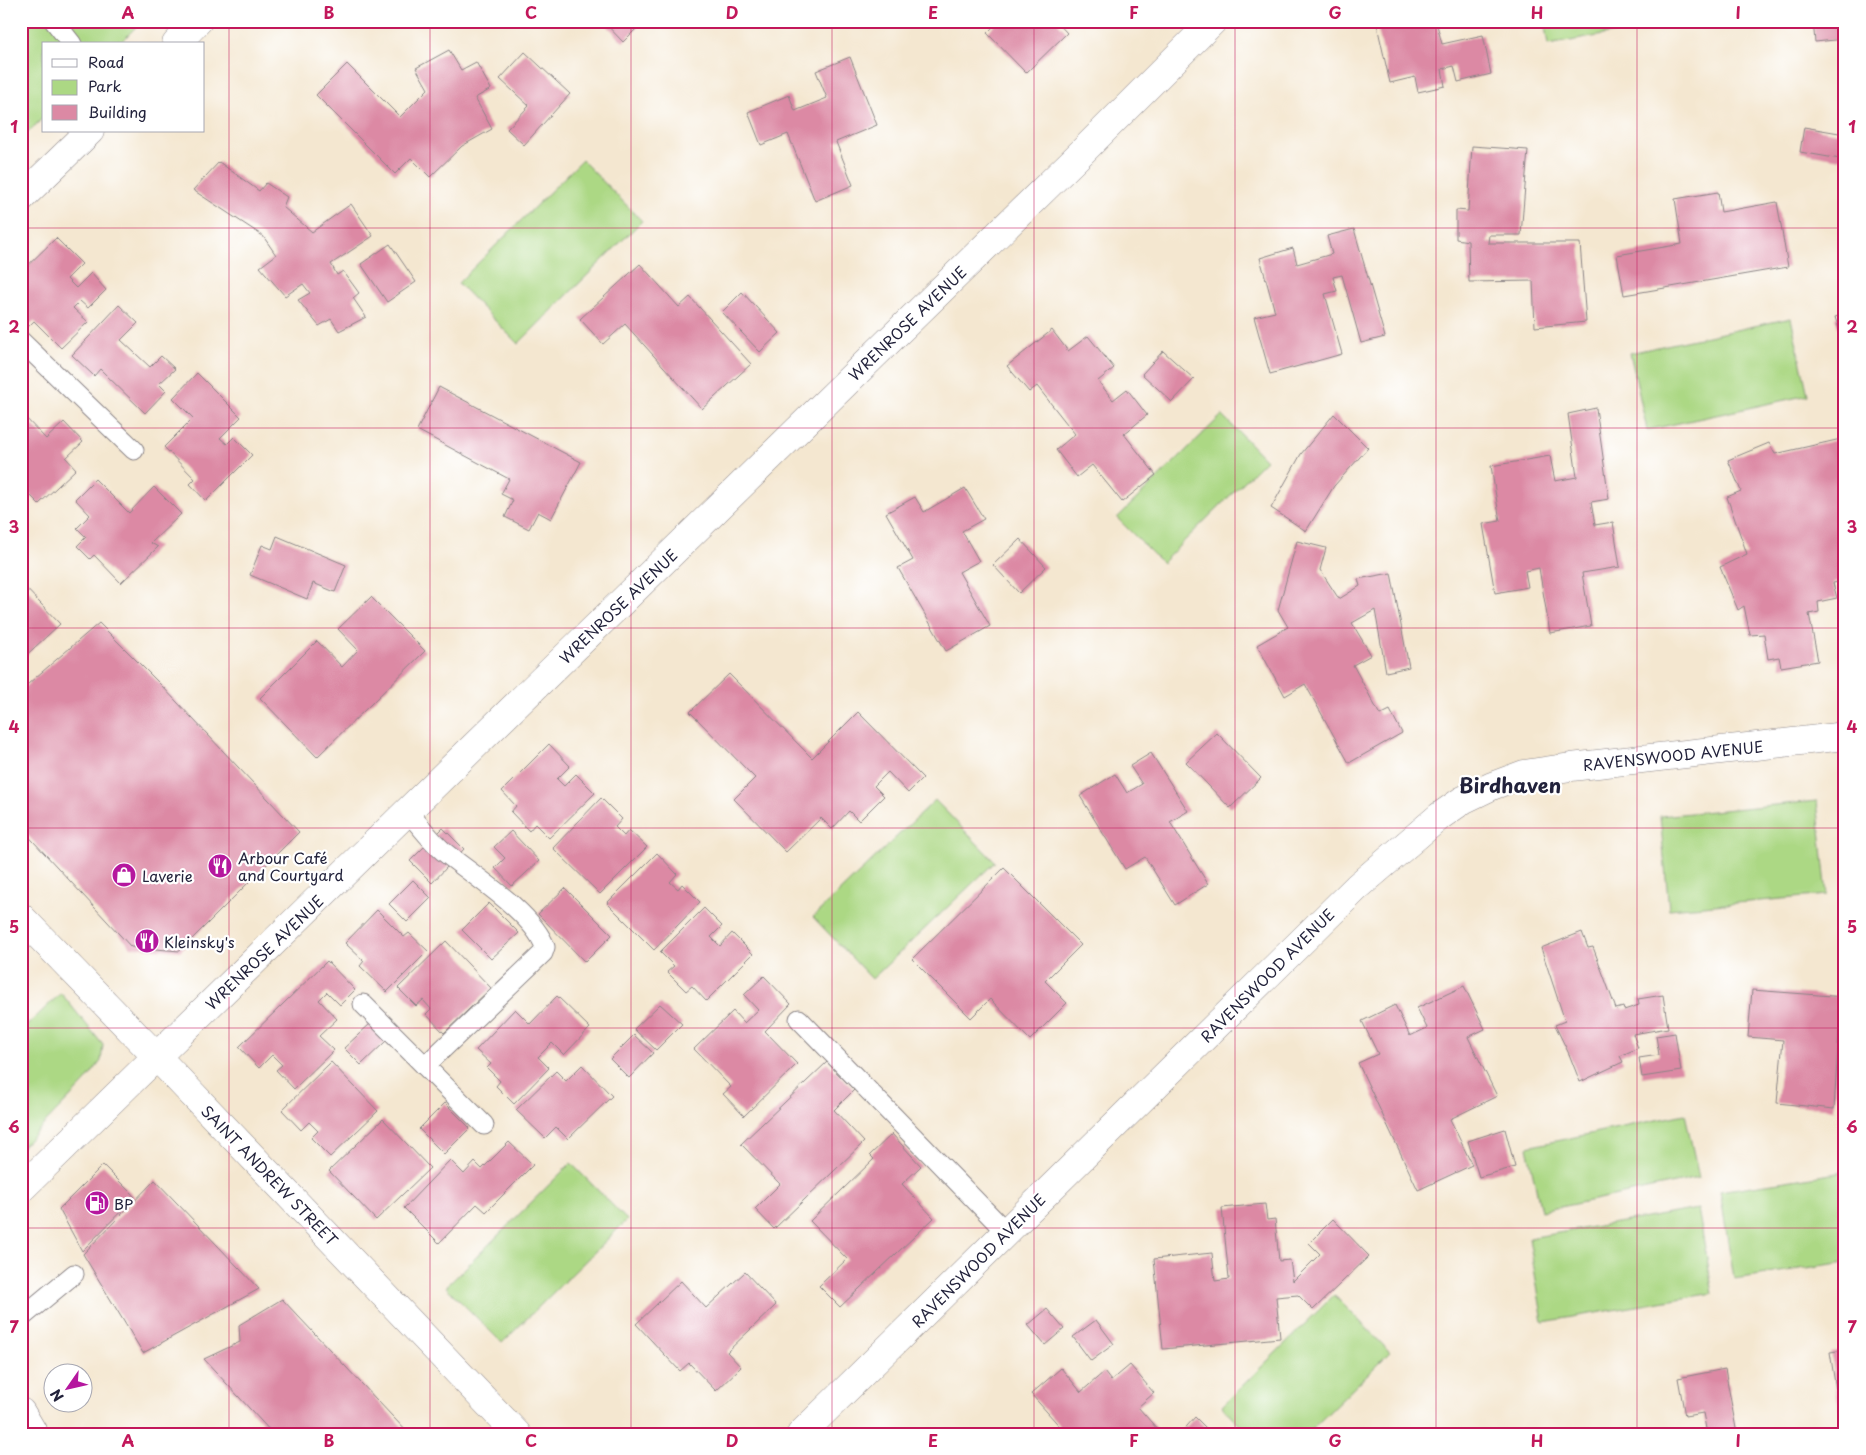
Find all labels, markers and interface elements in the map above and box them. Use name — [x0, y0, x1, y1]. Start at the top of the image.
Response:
text: A — [122, 0, 135, 24]
text: B — [324, 0, 335, 24]
text: C — [525, 0, 537, 24]
text: D — [726, 0, 738, 24]
text: E — [928, 0, 938, 24]
text: F — [1129, 0, 1139, 24]
text: G — [1328, 0, 1342, 24]
text: H — [1531, 0, 1543, 24]
text: I — [1735, 0, 1741, 24]
legend — [42, 42, 205, 132]
text: Road — [88, 50, 124, 73]
text: Park — [88, 74, 122, 97]
text: Building — [88, 100, 147, 123]
text: 1 — [10, 114, 18, 138]
text: 1 — [1848, 114, 1856, 138]
street label: WRENROSE AVENUE — [843, 260, 971, 386]
text: 2 — [8, 314, 20, 338]
text: 2 — [1846, 314, 1858, 338]
text: 3 — [9, 514, 19, 538]
text: 3 — [1847, 514, 1857, 538]
street label: WRENROSE AVENUE — [554, 543, 682, 669]
text: 4 — [9, 714, 20, 738]
text: 4 — [1847, 714, 1858, 738]
street label: RAVENSWOOD AVENUE — [1582, 734, 1764, 776]
district label: Birdhaven — [1459, 770, 1561, 800]
place label: Arbour Café and Courtyard — [238, 846, 344, 886]
restaurant icon: Arbour Café and Courtyard — [207, 853, 233, 879]
shop icon: Laverie — [111, 862, 137, 888]
place label: Laverie — [142, 864, 193, 887]
street label: WRENROSE AVENUE — [200, 889, 328, 1015]
street label: RAVENSWOOD AVENUE — [1195, 903, 1339, 1047]
text: 5 — [9, 914, 19, 938]
text: 5 — [1847, 914, 1857, 938]
restaurant icon: Kleinsky's — [134, 928, 160, 954]
place label: Kleinsky's — [164, 930, 235, 953]
street label: SAINT ANDREW STREET — [196, 1099, 344, 1251]
text: 6 — [8, 1114, 20, 1138]
text: 6 — [1846, 1114, 1858, 1138]
street label: RAVENSWOOD AVENUE — [906, 1188, 1050, 1332]
fuel station icon: BP — [84, 1190, 110, 1216]
place label: BP — [114, 1192, 133, 1215]
text: 7 — [9, 1314, 19, 1338]
text: 7 — [1847, 1314, 1857, 1338]
north arrow — [42, 1362, 92, 1412]
text: N — [45, 1385, 69, 1406]
text: A — [122, 1428, 135, 1452]
text: B — [324, 1428, 335, 1452]
text: C — [525, 1428, 537, 1452]
text: D — [726, 1428, 738, 1452]
text: E — [928, 1428, 938, 1452]
text: F — [1129, 1428, 1139, 1452]
text: G — [1328, 1428, 1342, 1452]
text: H — [1531, 1428, 1543, 1452]
text: I — [1735, 1428, 1741, 1452]

